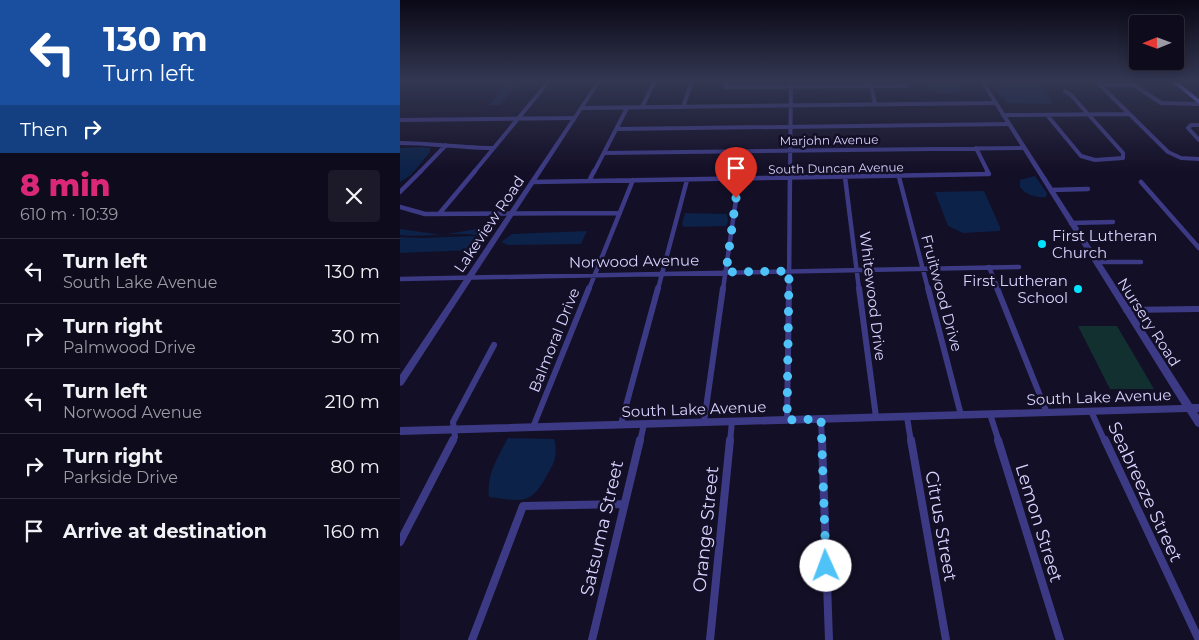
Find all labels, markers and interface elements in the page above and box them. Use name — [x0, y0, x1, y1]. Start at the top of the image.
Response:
north arrow — [1129, 15, 1184, 70]
map controls — [1129, 15, 1184, 70]
text: 130 m — [103, 17, 208, 60]
icon: left — [20, 20, 85, 85]
text: Turn left — [103, 60, 195, 87]
icon: right — [78, 115, 106, 143]
text: Then — [20, 118, 68, 141]
street label: Marjohn Avenue — [779, 132, 879, 148]
pin — [715, 147, 757, 198]
icon: arrive — [722, 154, 750, 182]
street label: South Duncan Avenue — [768, 159, 904, 177]
text: 8 min — [20, 167, 110, 204]
button: close — [328, 170, 380, 222]
street label: Lakeview Road — [450, 172, 528, 276]
text: 610 m · 10:39 — [20, 205, 118, 224]
place label: First Lutheran Church — [1052, 226, 1157, 262]
street label: Whitewood Drive — [856, 230, 890, 362]
street label: Fruitwood Drive — [917, 232, 967, 354]
marker: First Lutheran Church — [1036, 238, 1048, 250]
text: Turn left — [63, 250, 148, 273]
street label: Norwood Avenue — [569, 250, 699, 272]
icon: left — [20, 257, 48, 285]
text: 130 m — [325, 260, 380, 283]
place label: First Lutheran School — [963, 271, 1068, 307]
text: South Lake Avenue — [63, 273, 217, 292]
street label: Nursery Road — [1113, 274, 1185, 370]
marker: First Lutheran School — [1072, 283, 1084, 295]
street label: Balmoral Drive — [524, 285, 584, 395]
text: Turn right — [63, 315, 163, 338]
icon: right — [20, 322, 48, 350]
text: 30 m — [332, 325, 380, 348]
text: Palmwood Drive — [63, 338, 196, 357]
text: Turn left — [63, 380, 148, 403]
street label: South Lake Avenue — [1026, 385, 1172, 409]
icon: left — [20, 387, 48, 415]
text: 210 m — [325, 390, 380, 413]
street label: South Lake Avenue — [621, 397, 767, 421]
text: Norwood Avenue — [63, 403, 202, 422]
street label: Seabreeze Street — [1103, 418, 1187, 566]
text: Turn right — [63, 445, 163, 468]
icon: right — [20, 452, 48, 480]
text: 80 m — [330, 455, 380, 478]
street label: Satsuma Street — [576, 458, 628, 598]
street label: Lemon Street — [1010, 461, 1068, 585]
street label: Orange Street — [688, 465, 724, 593]
text: Parkside Drive — [63, 468, 178, 487]
street label: Citrus Street — [920, 469, 962, 583]
icon: arrive — [20, 517, 48, 545]
text: Arrive at destination — [63, 520, 267, 543]
text: 160 m — [324, 520, 380, 543]
position arrow — [799, 539, 851, 591]

